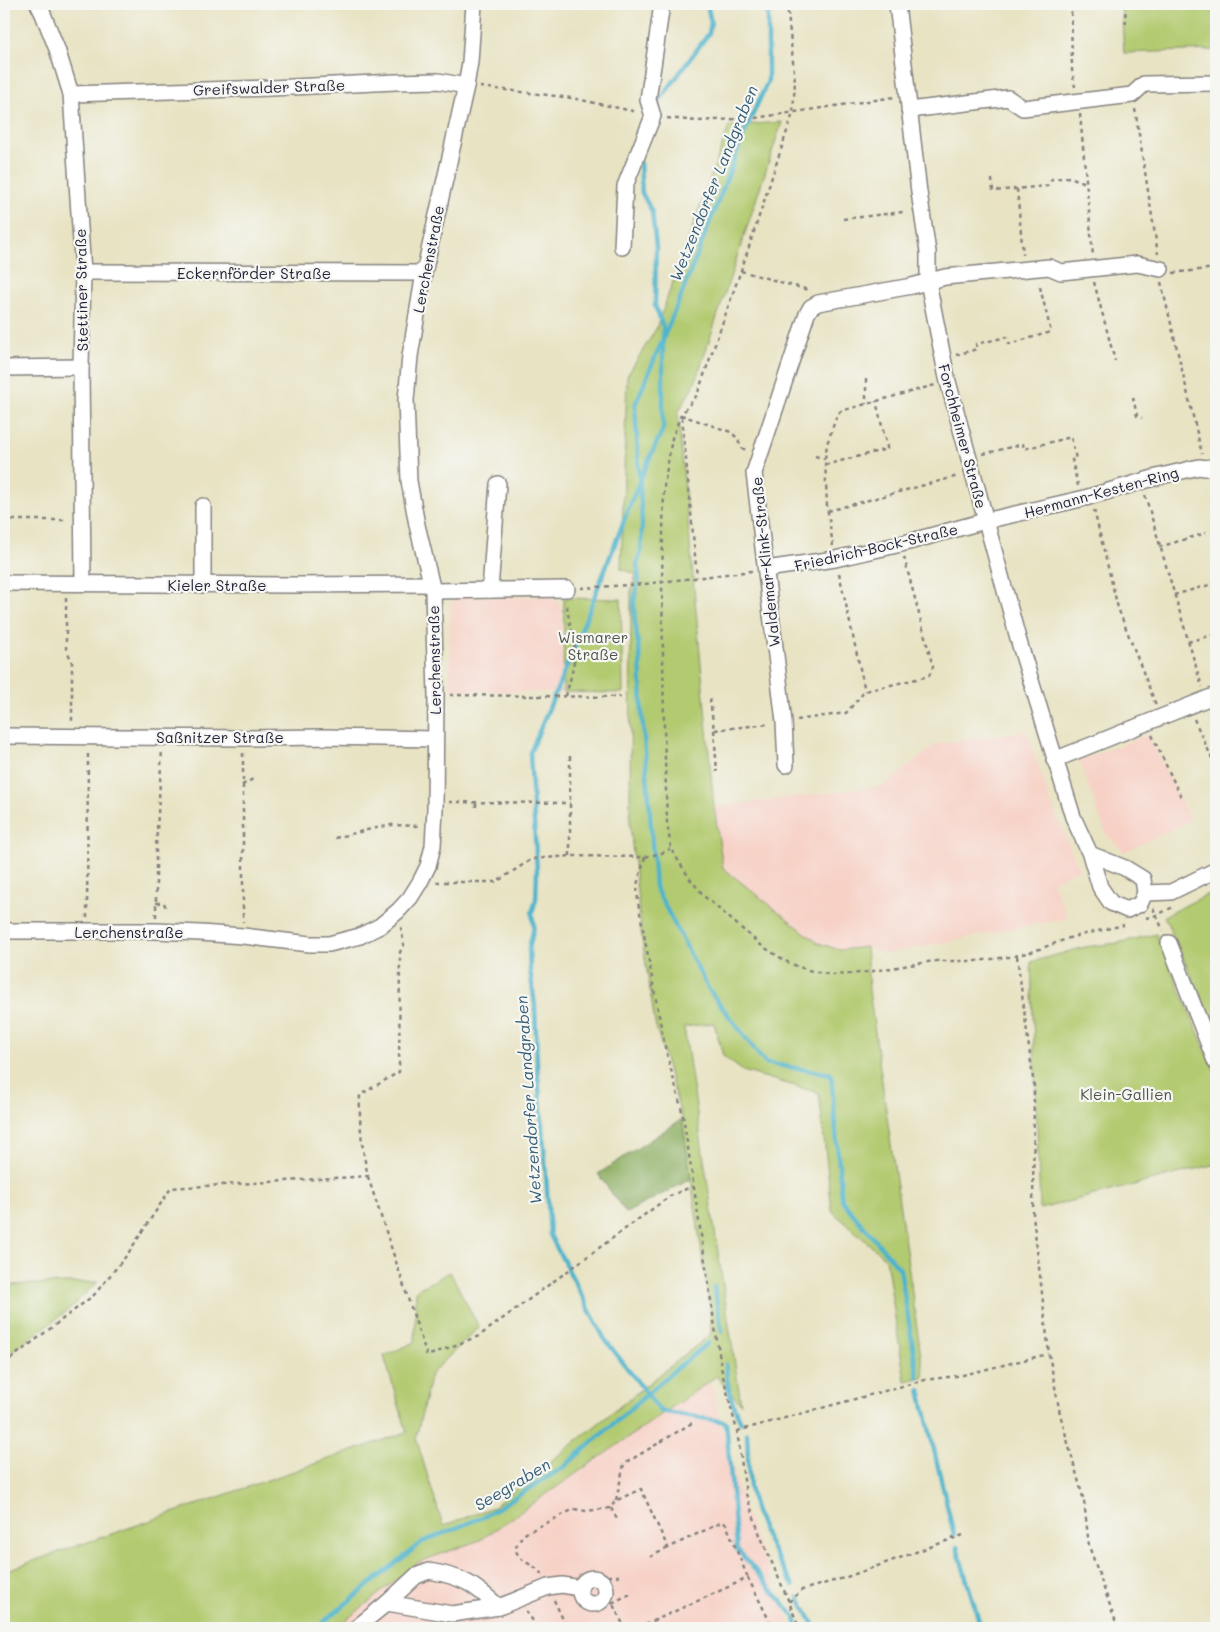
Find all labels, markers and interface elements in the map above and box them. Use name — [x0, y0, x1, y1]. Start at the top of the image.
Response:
street label: Greifswalder Straße — [193, 74, 345, 100]
water label: Wetzendorfer Landgraben — [664, 82, 762, 284]
street label: Lerchenstraße — [408, 204, 448, 314]
street label: Stettiner Straße — [70, 228, 92, 352]
street label: Eckernförder Straße — [177, 263, 331, 283]
street label: Forchheimer Straße — [934, 362, 992, 510]
street label: Hermann-Kesten-Ring — [1022, 462, 1181, 522]
street label: Waldemar-Klink-Straße — [746, 476, 784, 648]
street label: Friedrich-Bock-Straße — [792, 518, 960, 576]
street label: Kieler Straße — [167, 575, 267, 595]
street label: Lerchenstraße — [423, 605, 445, 715]
park label: Wismarer Straße — [558, 627, 628, 664]
street label: Saßnitzer Straße — [156, 727, 284, 747]
street label: Lerchenstraße — [74, 922, 184, 942]
water label: Wetzendorfer Landgraben — [510, 995, 546, 1205]
park label: Klein-Gallien — [1080, 1084, 1172, 1104]
water label: Seegraben — [470, 1453, 554, 1515]

